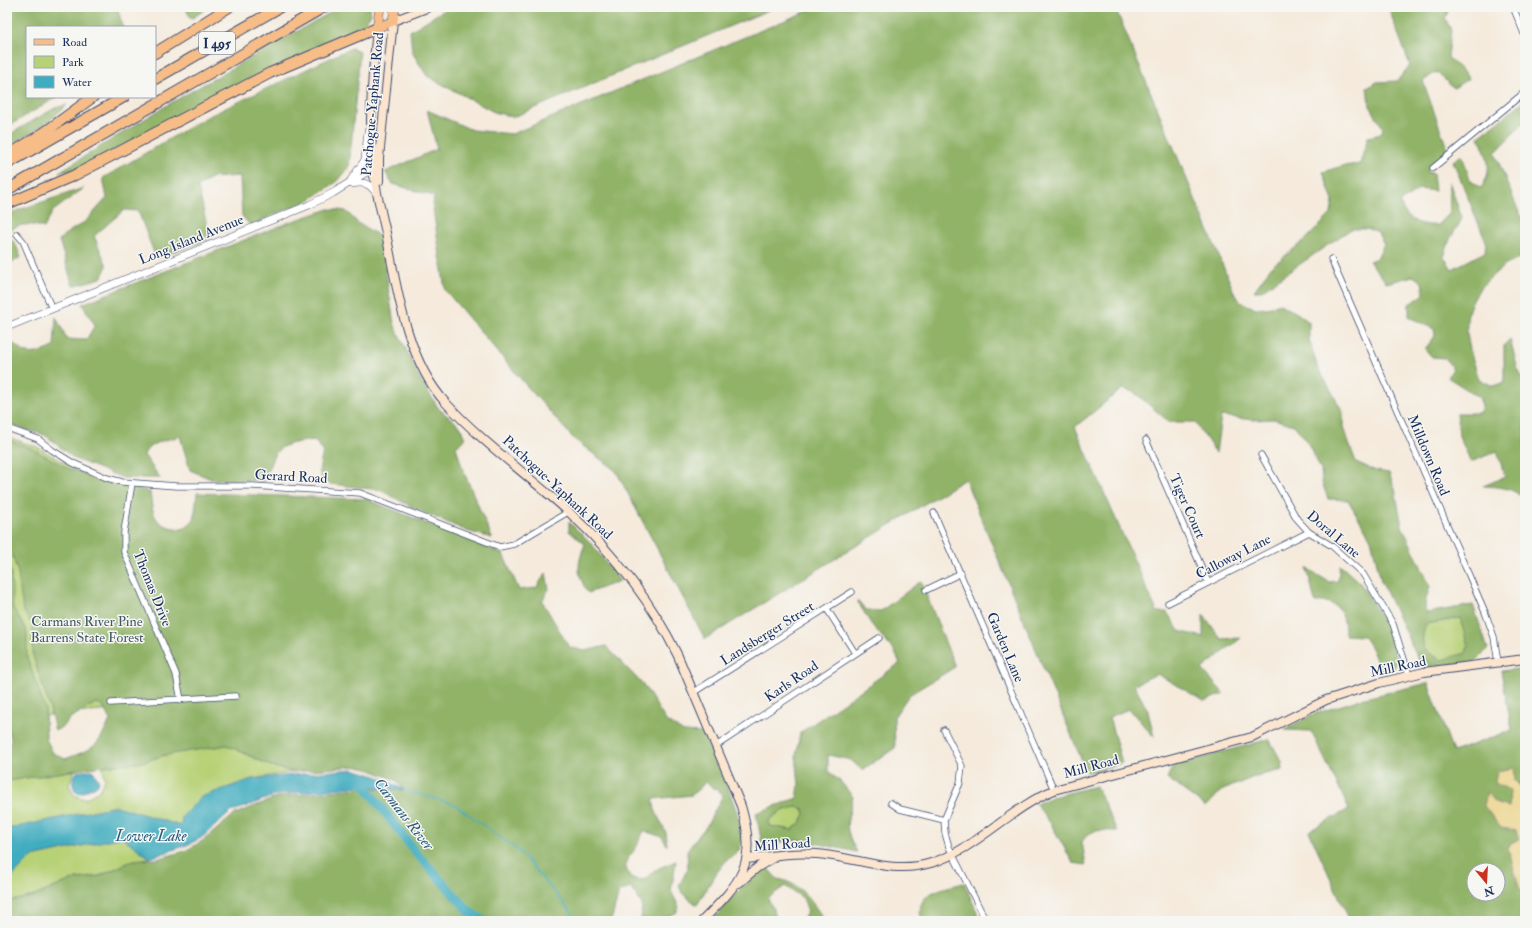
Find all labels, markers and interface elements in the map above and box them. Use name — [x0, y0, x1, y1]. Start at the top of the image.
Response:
legend — [26, 26, 156, 98]
street label: Patchogue-Yaphank Road — [358, 31, 388, 177]
road number: I 495 — [199, 32, 235, 54]
text: Road — [62, 35, 87, 50]
text: Park — [62, 55, 84, 70]
text: Water — [61, 75, 92, 90]
street label: Long Island Avenue — [136, 211, 246, 268]
street label: Milldown Road — [1404, 412, 1453, 498]
street label: Patchogue-Yaphank Road — [498, 432, 616, 544]
street label: Gerard Road — [254, 466, 328, 487]
street label: Tiger Court — [1166, 471, 1209, 542]
street label: Doral Lane — [1303, 507, 1364, 562]
street label: Calloway Lane — [1193, 530, 1274, 584]
street label: Thomas Drive — [130, 547, 176, 629]
street label: Landsberger Street — [717, 598, 818, 669]
street label: Garden Lane — [983, 610, 1028, 685]
park label: Carmans River Pine Barrens State Forest — [30, 613, 144, 646]
street label: Mill Road — [1369, 652, 1428, 681]
street label: Karls Road — [761, 657, 822, 706]
street label: Mill Road — [1062, 751, 1121, 782]
water label: Carmans River — [369, 774, 439, 855]
water label: Lower Lake — [114, 827, 188, 846]
street label: Mill Road — [753, 834, 811, 855]
north arrow — [1466, 862, 1506, 902]
text: N — [1481, 883, 1497, 899]

